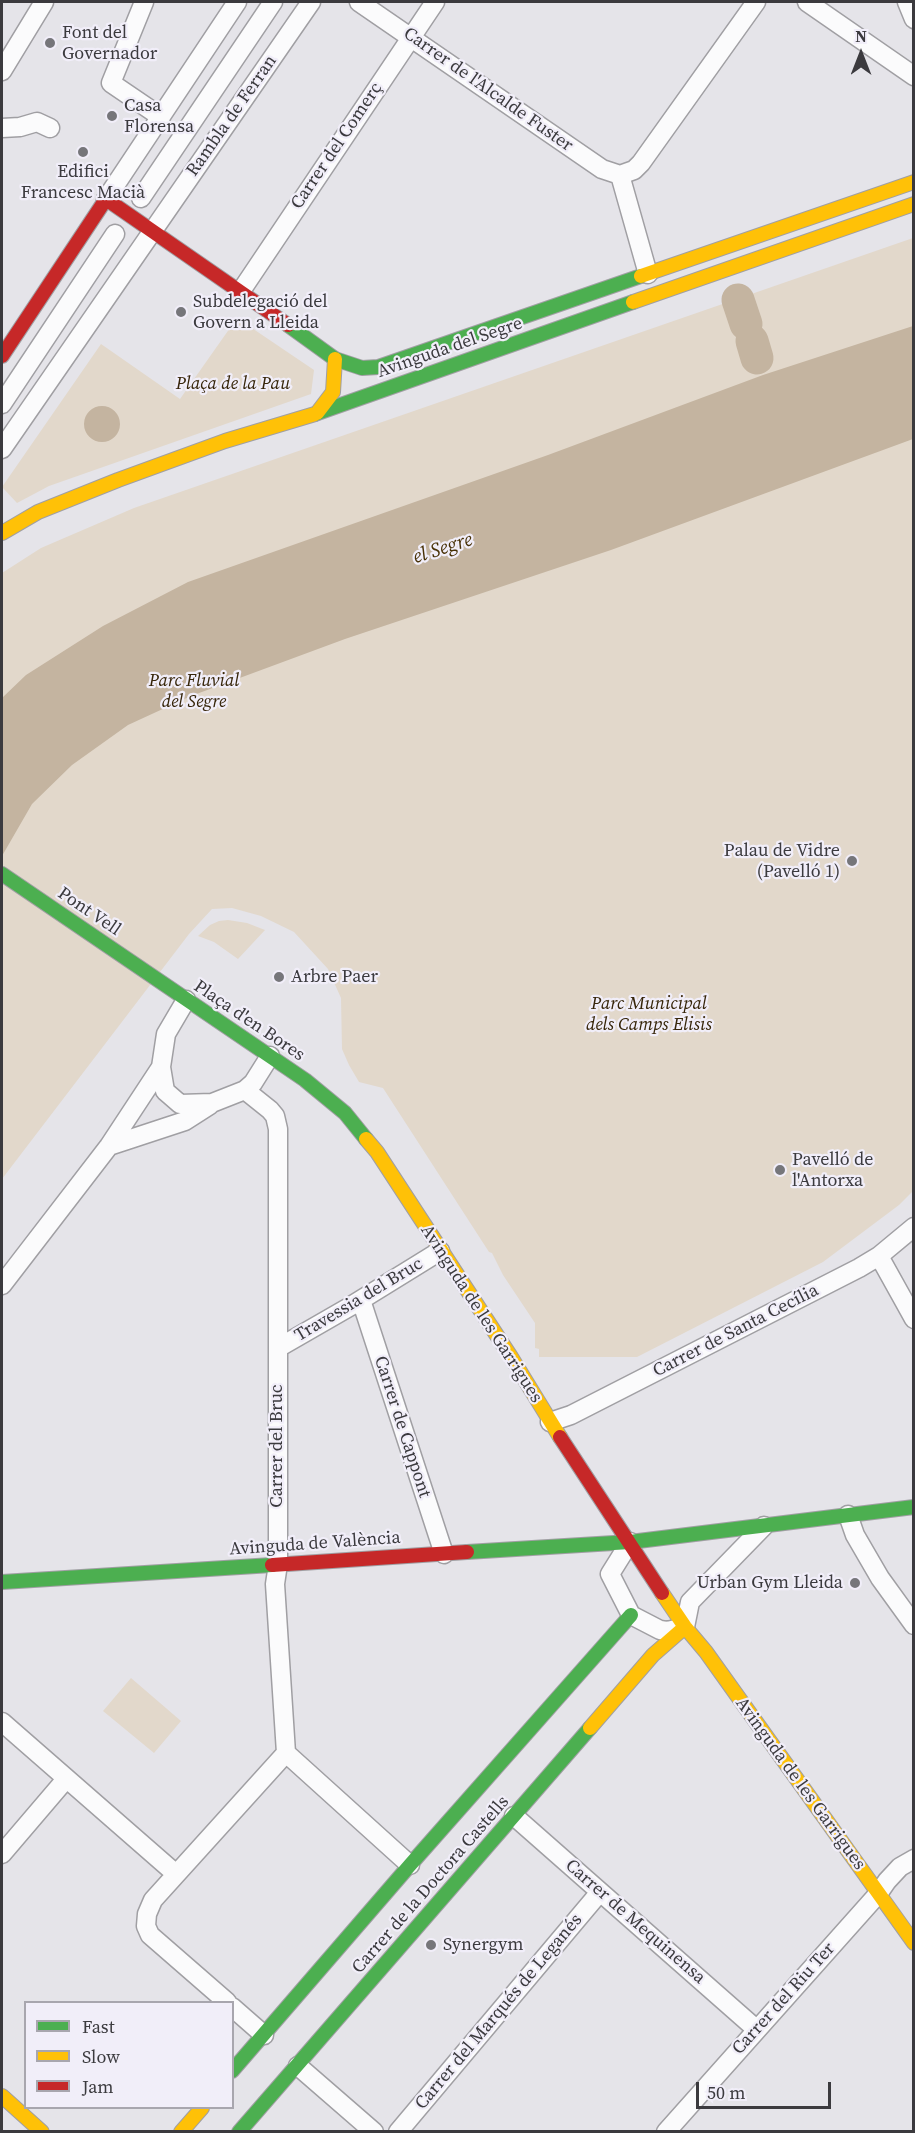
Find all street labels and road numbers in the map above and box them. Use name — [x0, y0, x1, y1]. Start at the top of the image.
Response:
street label: Carrer de l'Alcalde Fuster — [399, 23, 577, 157]
street label: Rambla de Ferran — [182, 51, 282, 181]
street label: Carrer del Comerç — [287, 79, 387, 213]
street label: Avinguda del Segre — [374, 313, 526, 383]
street label: Pont Vell — [53, 883, 125, 941]
street label: Plaça d'en Bores — [189, 976, 309, 1066]
street label: Avinguda de les Garrigues — [415, 1221, 547, 1407]
street label: Travessia del Bruc — [291, 1253, 427, 1347]
street label: Carrer de Santa Cecília — [650, 1280, 822, 1382]
street label: Carrer de Cappont — [369, 1353, 435, 1501]
street label: Carrer del Bruc — [266, 1384, 288, 1508]
street label: Avinguda de València — [229, 1527, 401, 1561]
street label: Avinguda de les Garrigues — [730, 1694, 870, 1874]
street label: Carrer de la Doctora Castells — [348, 1792, 514, 1978]
street label: Carrer de Mequinensa — [560, 1855, 710, 1989]
street label: Carrer del Marqués de Leganés — [411, 1910, 587, 2114]
street label: Carrer del Riu Ter — [728, 1938, 840, 2060]

